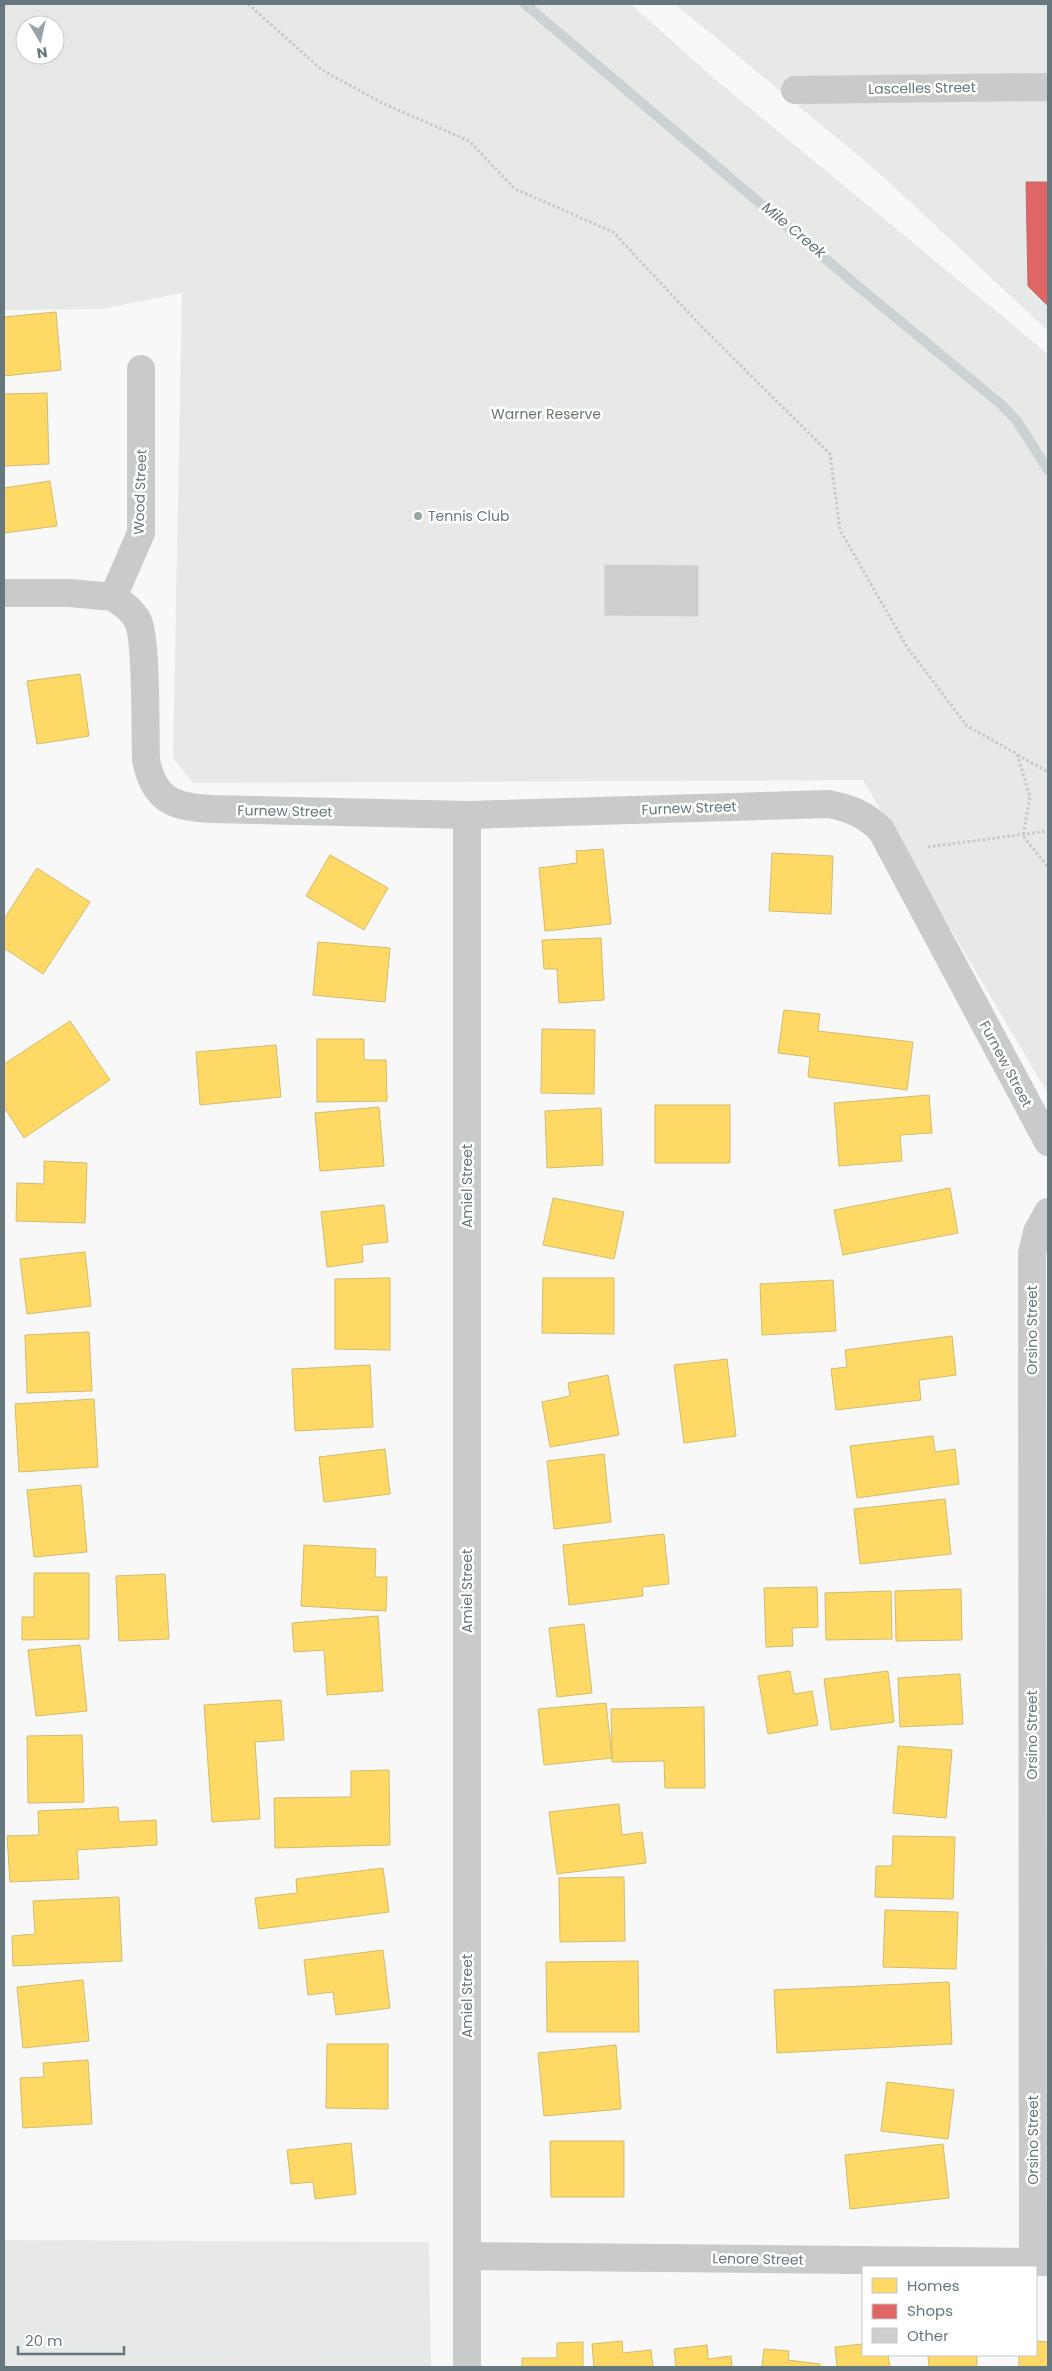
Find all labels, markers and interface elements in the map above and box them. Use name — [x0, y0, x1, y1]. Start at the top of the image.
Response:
north arrow — [15, 15, 65, 65]
text: N — [35, 42, 49, 64]
street label: Lascelles Street — [868, 77, 976, 99]
water label: Mile Creek — [758, 197, 832, 263]
park label: Warner Reserve — [491, 404, 601, 424]
street label: Wood Street — [129, 449, 151, 535]
place label: Tennis Club — [428, 506, 509, 526]
marker: Tennis Club — [412, 510, 424, 522]
street label: Furnew Street — [641, 796, 737, 820]
street label: Furnew Street — [237, 800, 333, 822]
street label: Furnew Street — [975, 1017, 1037, 1111]
street label: Amiel Street — [457, 1144, 477, 1228]
street label: Orsino Street — [1022, 1285, 1042, 1375]
street label: Amiel Street — [457, 1549, 477, 1633]
street label: Orsino Street — [1022, 1690, 1042, 1780]
street label: Amiel Street — [457, 1954, 477, 2038]
street label: Orsino Street — [1023, 2095, 1043, 2185]
street label: Lenore Street — [712, 2248, 804, 2270]
legend — [862, 2266, 1037, 2356]
text: Homes — [907, 2275, 960, 2296]
text: Shops — [907, 2300, 953, 2321]
scale bar — [18, 2324, 124, 2356]
text: Other — [907, 2325, 949, 2346]
text: 20 m — [25, 2330, 63, 2351]

